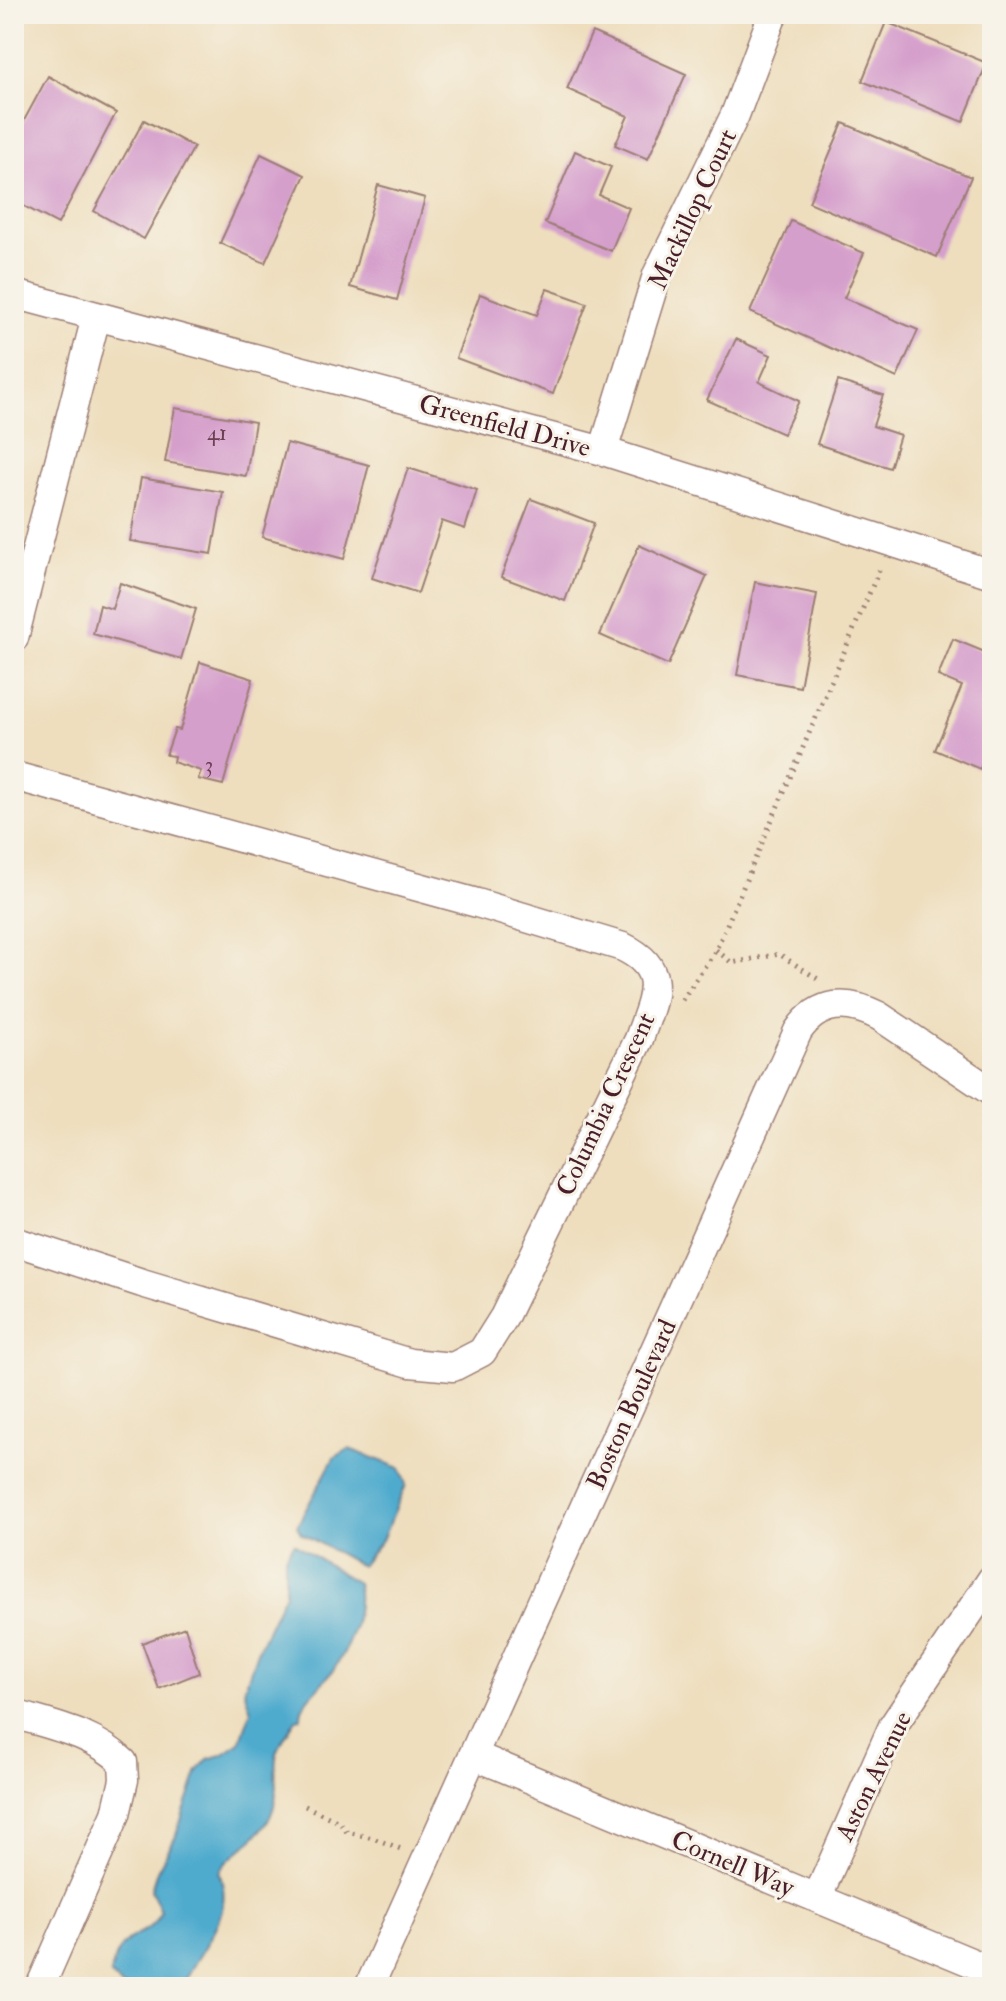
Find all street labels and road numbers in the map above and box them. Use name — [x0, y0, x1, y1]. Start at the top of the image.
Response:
street label: Mackillop Court — [642, 124, 745, 295]
street label: Greenfield Drive — [416, 388, 594, 464]
street label: Columbia Crescent — [549, 1008, 662, 1201]
street label: Boston Boulevard — [580, 1314, 684, 1494]
street label: Aston Avenue — [828, 1706, 919, 1847]
street label: Cornell Way — [666, 1824, 799, 1904]

